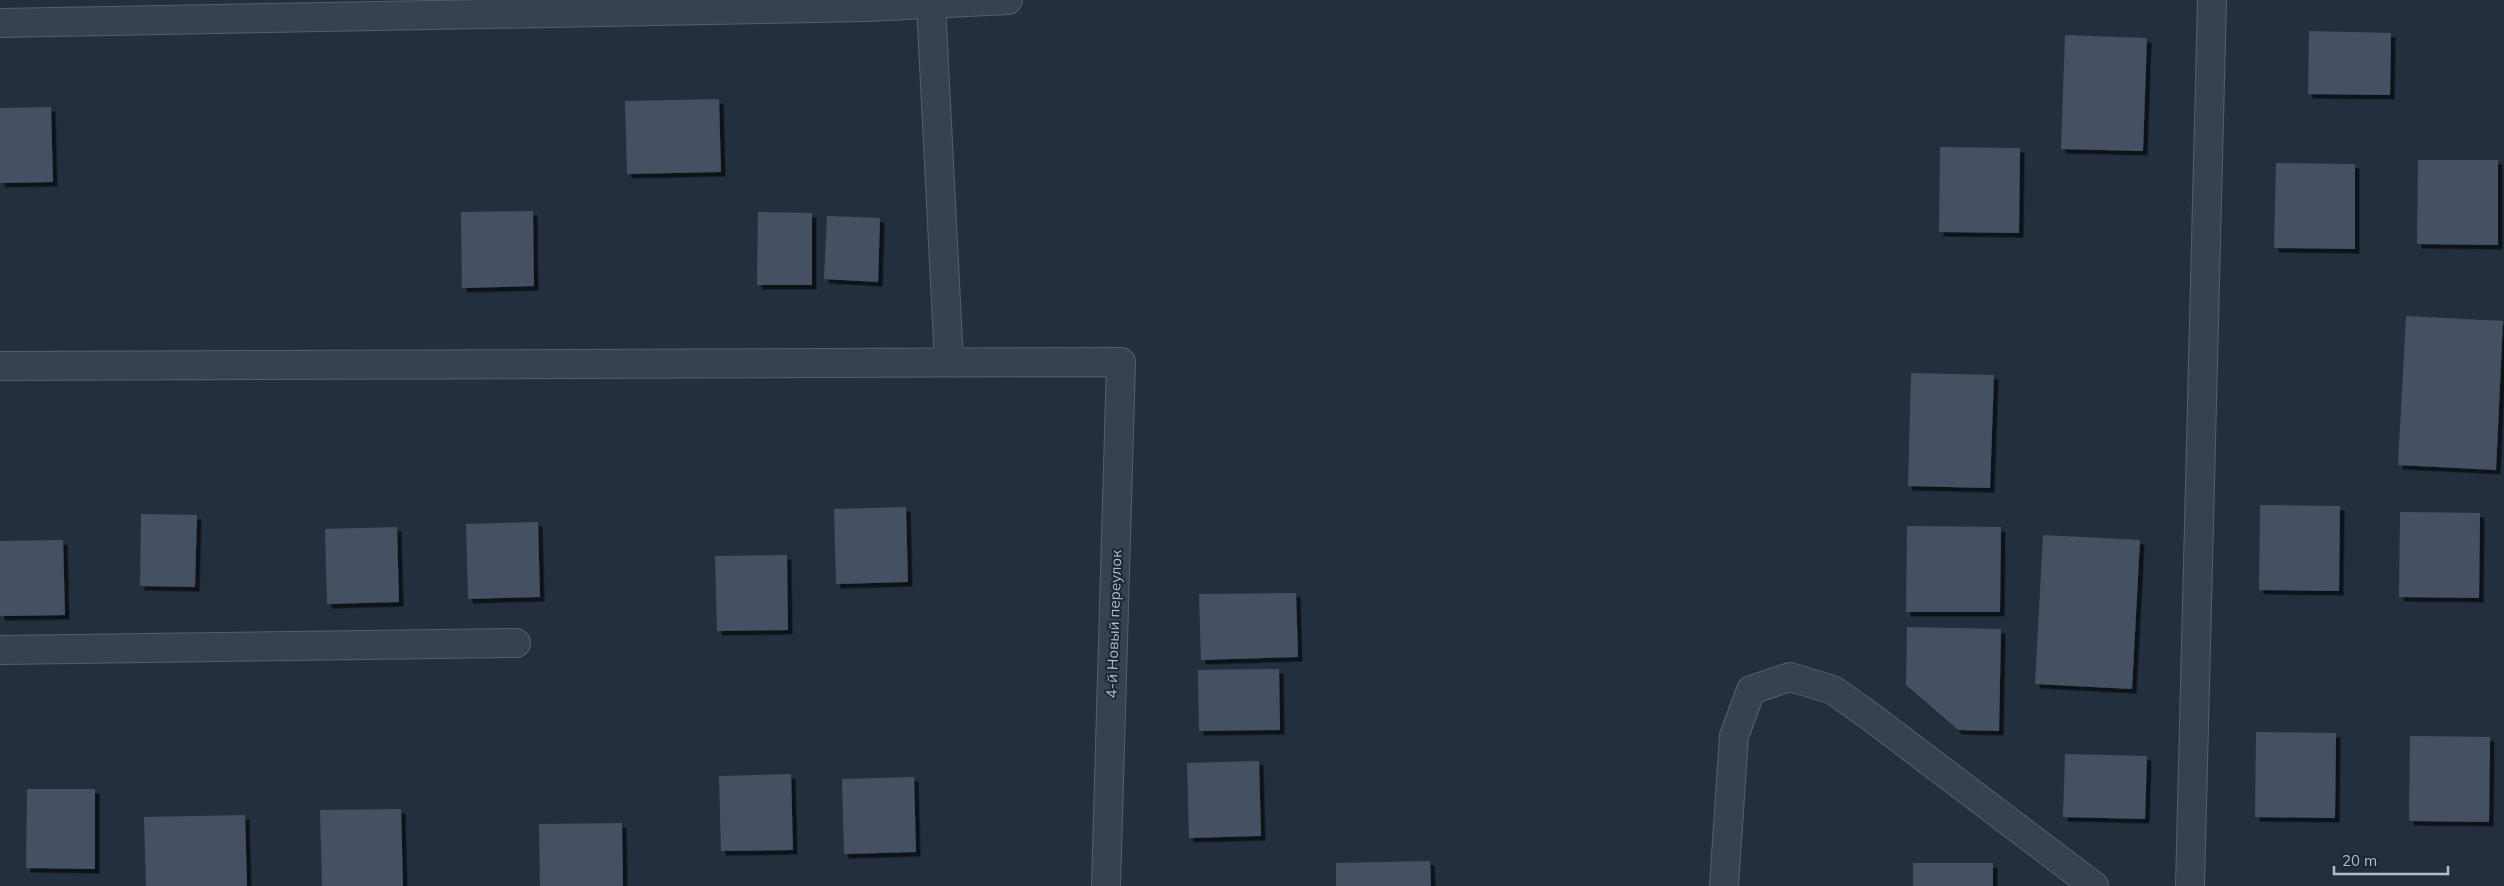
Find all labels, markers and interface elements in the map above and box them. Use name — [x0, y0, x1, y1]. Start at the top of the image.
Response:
street label: 4-й Новый переулок — [1101, 548, 1126, 699]
scale bar — [2334, 844, 2448, 876]
text: 20 m — [2342, 851, 2377, 870]

